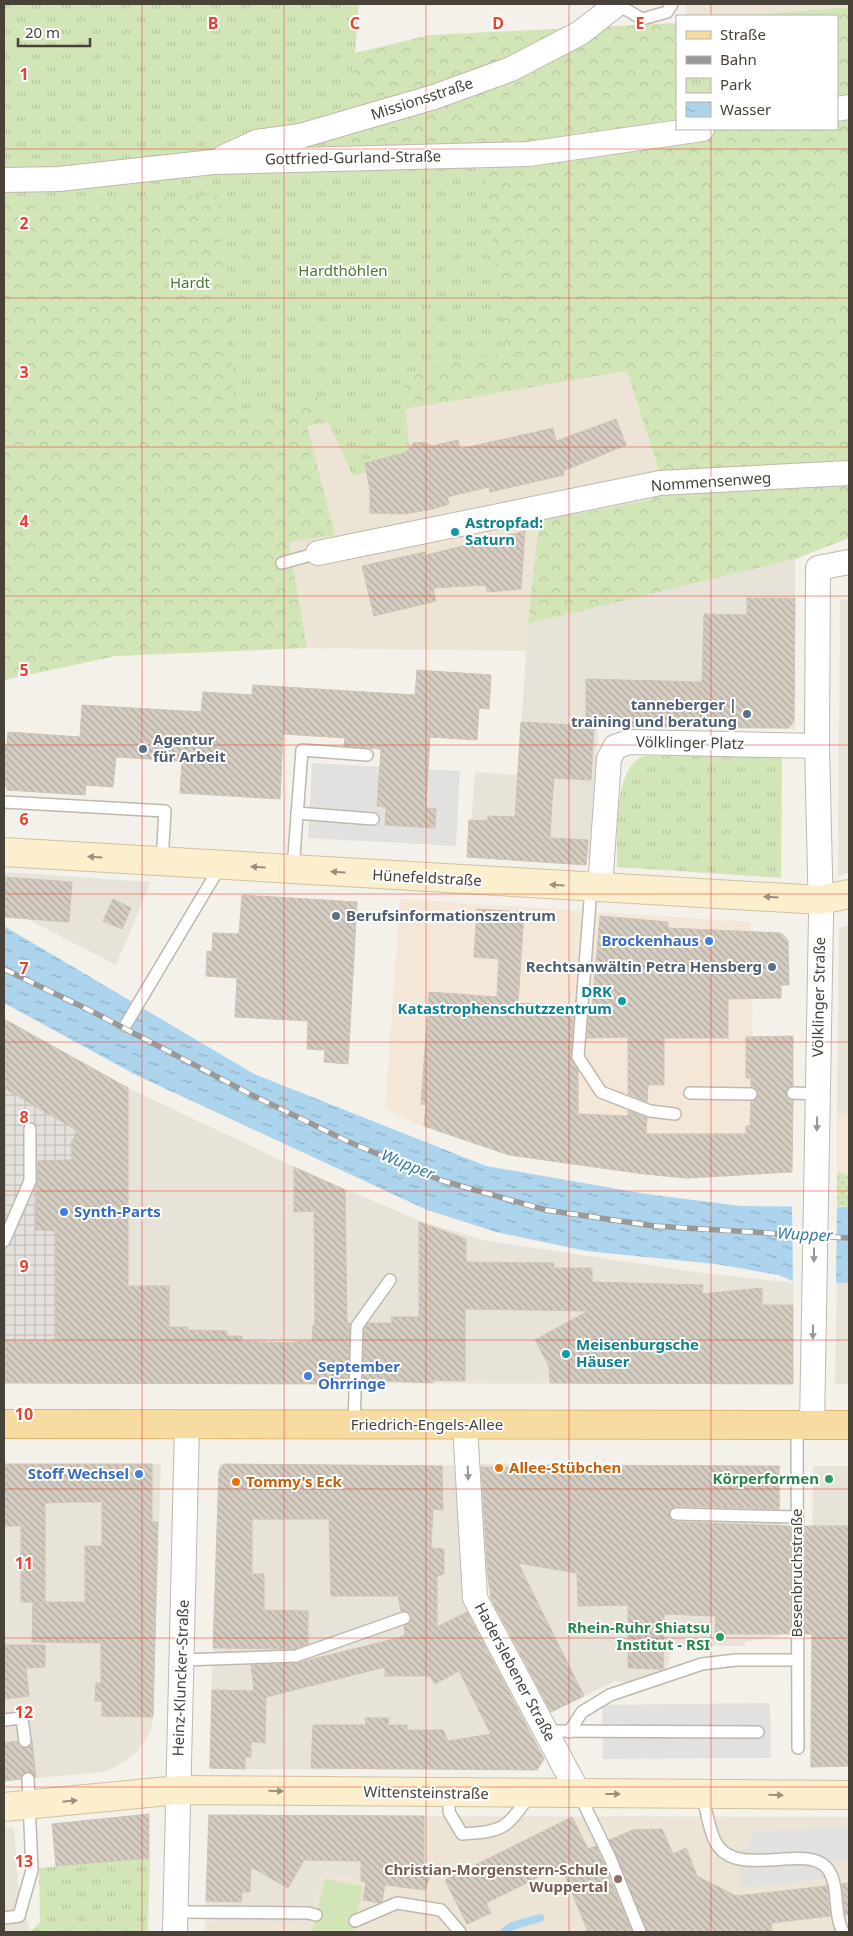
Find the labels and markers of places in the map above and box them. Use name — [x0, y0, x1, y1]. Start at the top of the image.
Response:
place label: Astropfad: Saturn — [465, 512, 543, 549]
marker: Astropfad: Saturn — [449, 526, 461, 538]
place label: tanneberger | training und beratung — [571, 694, 737, 731]
marker: tanneberger | training und beratung — [741, 708, 753, 720]
place label: Agentur für Arbeit — [153, 729, 226, 766]
marker: Agentur für Arbeit — [137, 743, 149, 755]
place label: Berufsinformationszentrum — [346, 905, 556, 925]
marker: Berufsinformationszentrum — [330, 910, 342, 922]
place label: Brockenhaus — [601, 930, 699, 950]
marker: Brockenhaus — [703, 935, 715, 947]
place label: Rechtsanwältin Petra Hensberg — [526, 956, 762, 976]
marker: Rechtsanwältin Petra Hensberg — [766, 961, 778, 973]
place label: DRK Katastrophenschutzzentrum — [397, 981, 612, 1018]
marker: DRK Katastrophenschutzzentrum — [616, 995, 628, 1007]
place label: Synth-Parts — [74, 1201, 161, 1221]
marker: Synth-Parts — [58, 1206, 70, 1218]
place label: Meisenburgsche Häuser — [576, 1334, 699, 1371]
marker: Meisenburgsche Häuser — [560, 1348, 572, 1360]
place label: September Ohrringe — [318, 1356, 400, 1393]
marker: September Ohrringe — [302, 1370, 314, 1382]
place label: Allee-Stübchen — [509, 1457, 621, 1477]
marker: Allee-Stübchen — [493, 1462, 505, 1474]
place label: Stoff Wechsel — [28, 1463, 129, 1483]
marker: Stoff Wechsel — [133, 1468, 145, 1480]
place label: Körperformen — [713, 1468, 819, 1488]
place label: Tommy's Eck — [246, 1471, 343, 1491]
marker: Körperformen — [823, 1473, 835, 1485]
marker: Tommy's Eck — [230, 1476, 242, 1488]
place label: Rhein-Ruhr Shiatsu Institut - RSI — [567, 1617, 710, 1654]
marker: Rhein-Ruhr Shiatsu Institut - RSI — [714, 1631, 726, 1643]
place label: Christian-Morgenstern-Schule Wuppertal — [384, 1859, 608, 1896]
marker: Christian-Morgenstern-Schule Wuppertal — [612, 1873, 624, 1885]

